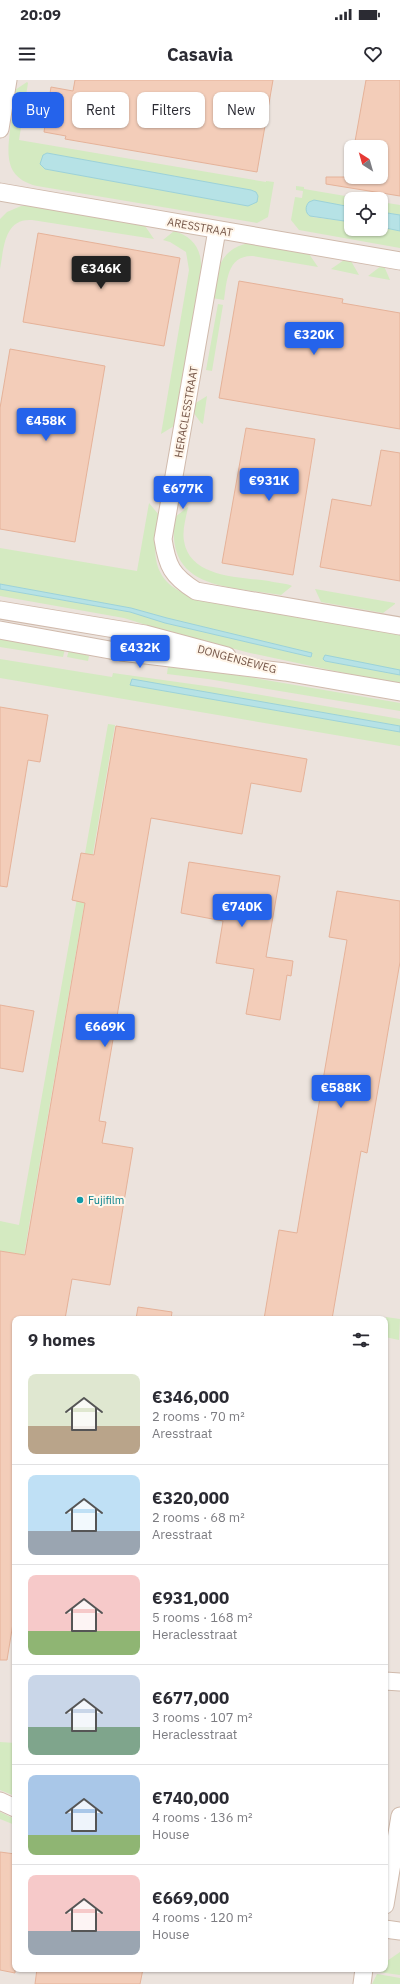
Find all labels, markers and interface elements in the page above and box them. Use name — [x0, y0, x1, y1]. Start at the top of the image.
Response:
text: 20:09 — [20, 5, 61, 24]
icon: menu — [16, 43, 38, 65]
text: Casavia — [167, 43, 233, 66]
icon: heart — [362, 43, 384, 65]
chip: Buy — [12, 92, 64, 128]
chip: Rent — [72, 92, 129, 128]
chip: Filters — [137, 92, 205, 128]
chip: New — [213, 92, 269, 128]
north arrow — [344, 140, 388, 184]
map controls — [344, 140, 388, 236]
button: locate — [344, 192, 388, 236]
street label: ARESSTRAAT — [166, 214, 235, 240]
pin: €346K — [73, 256, 129, 290]
text: €346K — [81, 260, 121, 277]
pin: €320K — [286, 322, 342, 356]
text: €320K — [294, 326, 334, 343]
street label: HERACLESSTRAAT — [171, 365, 201, 459]
pin: €458K — [18, 408, 74, 442]
text: €458K — [26, 412, 66, 429]
pin: €931K — [241, 468, 297, 502]
text: €931K — [249, 472, 289, 489]
pin: €677K — [155, 476, 211, 510]
text: €677K — [163, 480, 203, 497]
pin: €432K — [112, 635, 168, 669]
text: €432K — [120, 639, 160, 656]
street label: DONGENSEWEG — [196, 642, 278, 676]
pin: €740K — [214, 894, 270, 928]
text: €740K — [222, 898, 262, 915]
pin: €669K — [77, 1014, 133, 1048]
text: €669K — [85, 1018, 125, 1035]
pin: €588K — [313, 1075, 369, 1109]
text: €588K — [321, 1079, 361, 1096]
place label: Fujifilm — [88, 1193, 124, 1207]
marker: Fujifilm — [75, 1195, 85, 1205]
text: 9 homes — [28, 1329, 95, 1351]
icon: filters — [350, 1329, 372, 1351]
text: €346,000 — [152, 1386, 229, 1408]
icon: home — [60, 1390, 108, 1438]
text: 2 rooms · 70 m² — [152, 1408, 245, 1425]
text: Aresstraat — [152, 1425, 212, 1442]
text: €320,000 — [152, 1487, 229, 1509]
icon: home — [60, 1491, 108, 1539]
text: 2 rooms · 68 m² — [152, 1509, 245, 1526]
text: Aresstraat — [152, 1526, 212, 1543]
text: €931,000 — [152, 1587, 229, 1609]
icon: home — [60, 1591, 108, 1639]
text: 5 rooms · 168 m² — [152, 1609, 253, 1626]
text: Heraclesstraat — [152, 1626, 237, 1643]
text: €677,000 — [152, 1687, 229, 1709]
icon: home — [60, 1691, 108, 1739]
text: 3 rooms · 107 m² — [152, 1709, 253, 1726]
text: Heraclesstraat — [152, 1726, 237, 1743]
text: €740,000 — [152, 1787, 229, 1809]
icon: home — [60, 1791, 108, 1839]
text: 4 rooms · 136 m² — [152, 1809, 253, 1826]
text: House — [152, 1826, 189, 1843]
text: €669,000 — [152, 1887, 229, 1909]
icon: home — [60, 1891, 108, 1939]
text: 4 rooms · 120 m² — [152, 1909, 253, 1926]
text: House — [152, 1926, 189, 1943]

